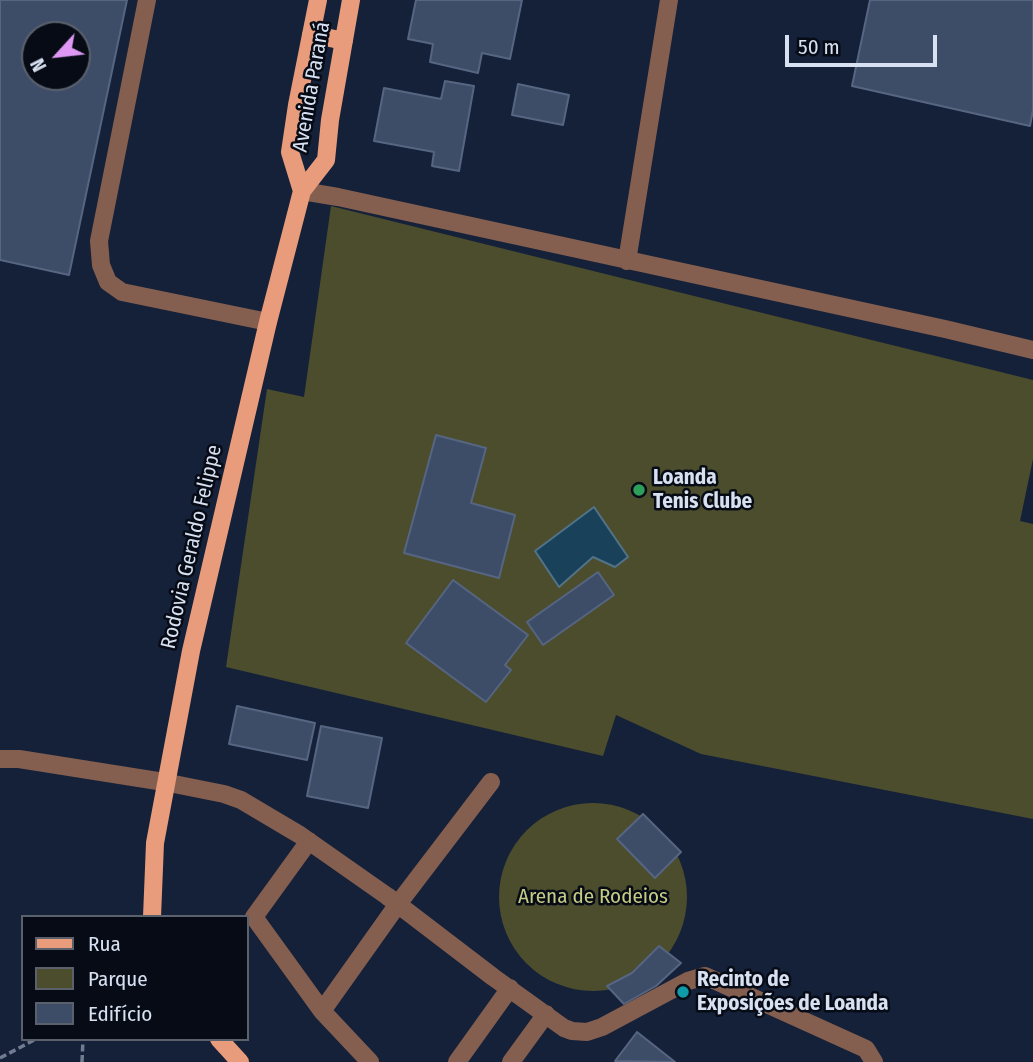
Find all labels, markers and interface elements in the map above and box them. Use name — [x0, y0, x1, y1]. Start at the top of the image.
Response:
street label: Avenida Paraná — [288, 20, 336, 154]
north arrow — [21, 21, 91, 91]
scale bar — [788, 21, 940, 65]
text: 50 m — [798, 34, 840, 60]
text: N — [26, 55, 51, 75]
street label: Rodovia Geraldo Felippe — [156, 443, 228, 651]
place label: Loanda Tenis Clube — [653, 465, 752, 515]
marker: Loanda Tenis Clube — [631, 482, 647, 498]
park label: Arena de Rodeios — [518, 884, 668, 910]
legend — [21, 915, 248, 1041]
text: Rua — [88, 931, 121, 957]
text: Parque — [88, 966, 148, 992]
place label: Recinto de Exposições de Loanda — [697, 967, 888, 1017]
marker: Recinto de Exposições de Loanda — [675, 984, 691, 1000]
text: Edifício — [88, 1001, 152, 1027]

